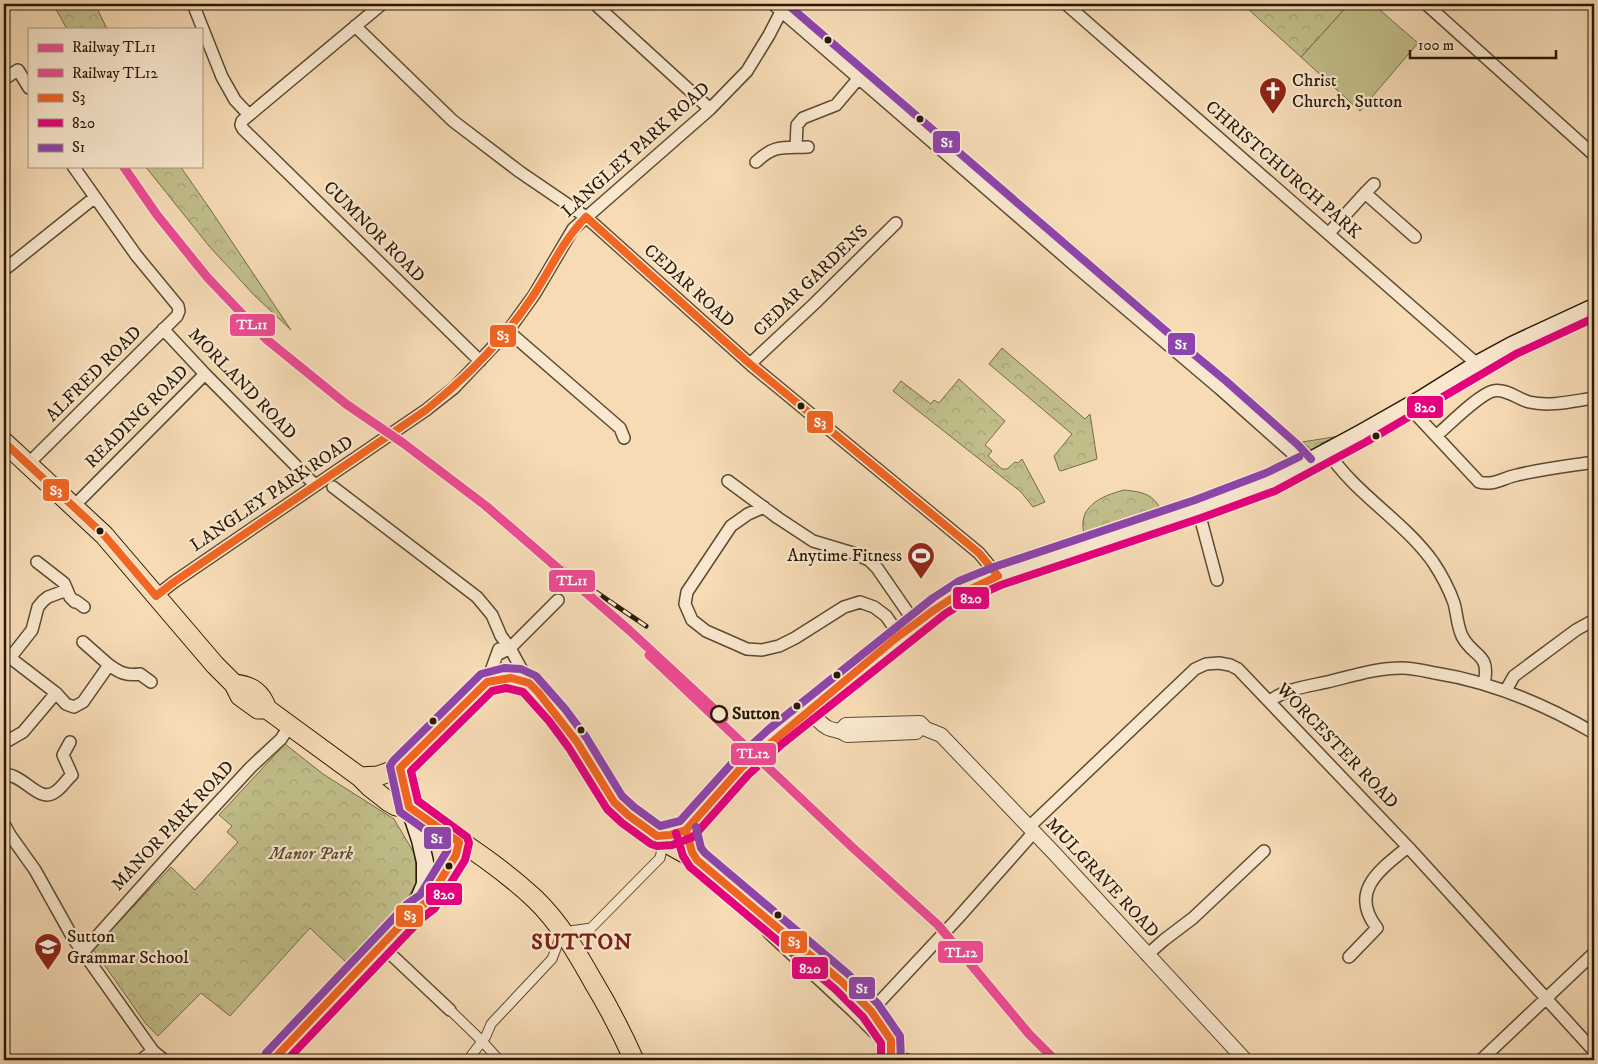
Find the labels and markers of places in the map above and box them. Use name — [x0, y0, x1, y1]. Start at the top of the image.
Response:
unlabelled marker — [823, 35, 833, 45]
place label: Christ Church, Sutton — [1292, 70, 1403, 113]
church icon: Christ Church, Sutton — [1258, 76, 1288, 115]
unlabelled marker — [915, 114, 925, 124]
unlabelled marker — [796, 401, 806, 411]
unlabelled marker — [1371, 431, 1381, 441]
unlabelled marker — [95, 526, 105, 536]
sports icon: Anytime Fitness — [906, 541, 936, 580]
place label: Anytime Fitness — [787, 545, 902, 567]
unlabelled marker — [832, 670, 842, 680]
unlabelled marker — [792, 701, 802, 711]
place label: Sutton — [732, 703, 780, 725]
marker: Sutton — [710, 705, 728, 723]
unlabelled marker — [428, 716, 438, 726]
unlabelled marker — [576, 725, 586, 735]
unlabelled marker — [444, 861, 454, 871]
unlabelled marker — [773, 910, 783, 920]
place label: Sutton Grammar School — [67, 926, 189, 969]
school or university icon: Sutton Grammar School — [33, 932, 63, 971]

